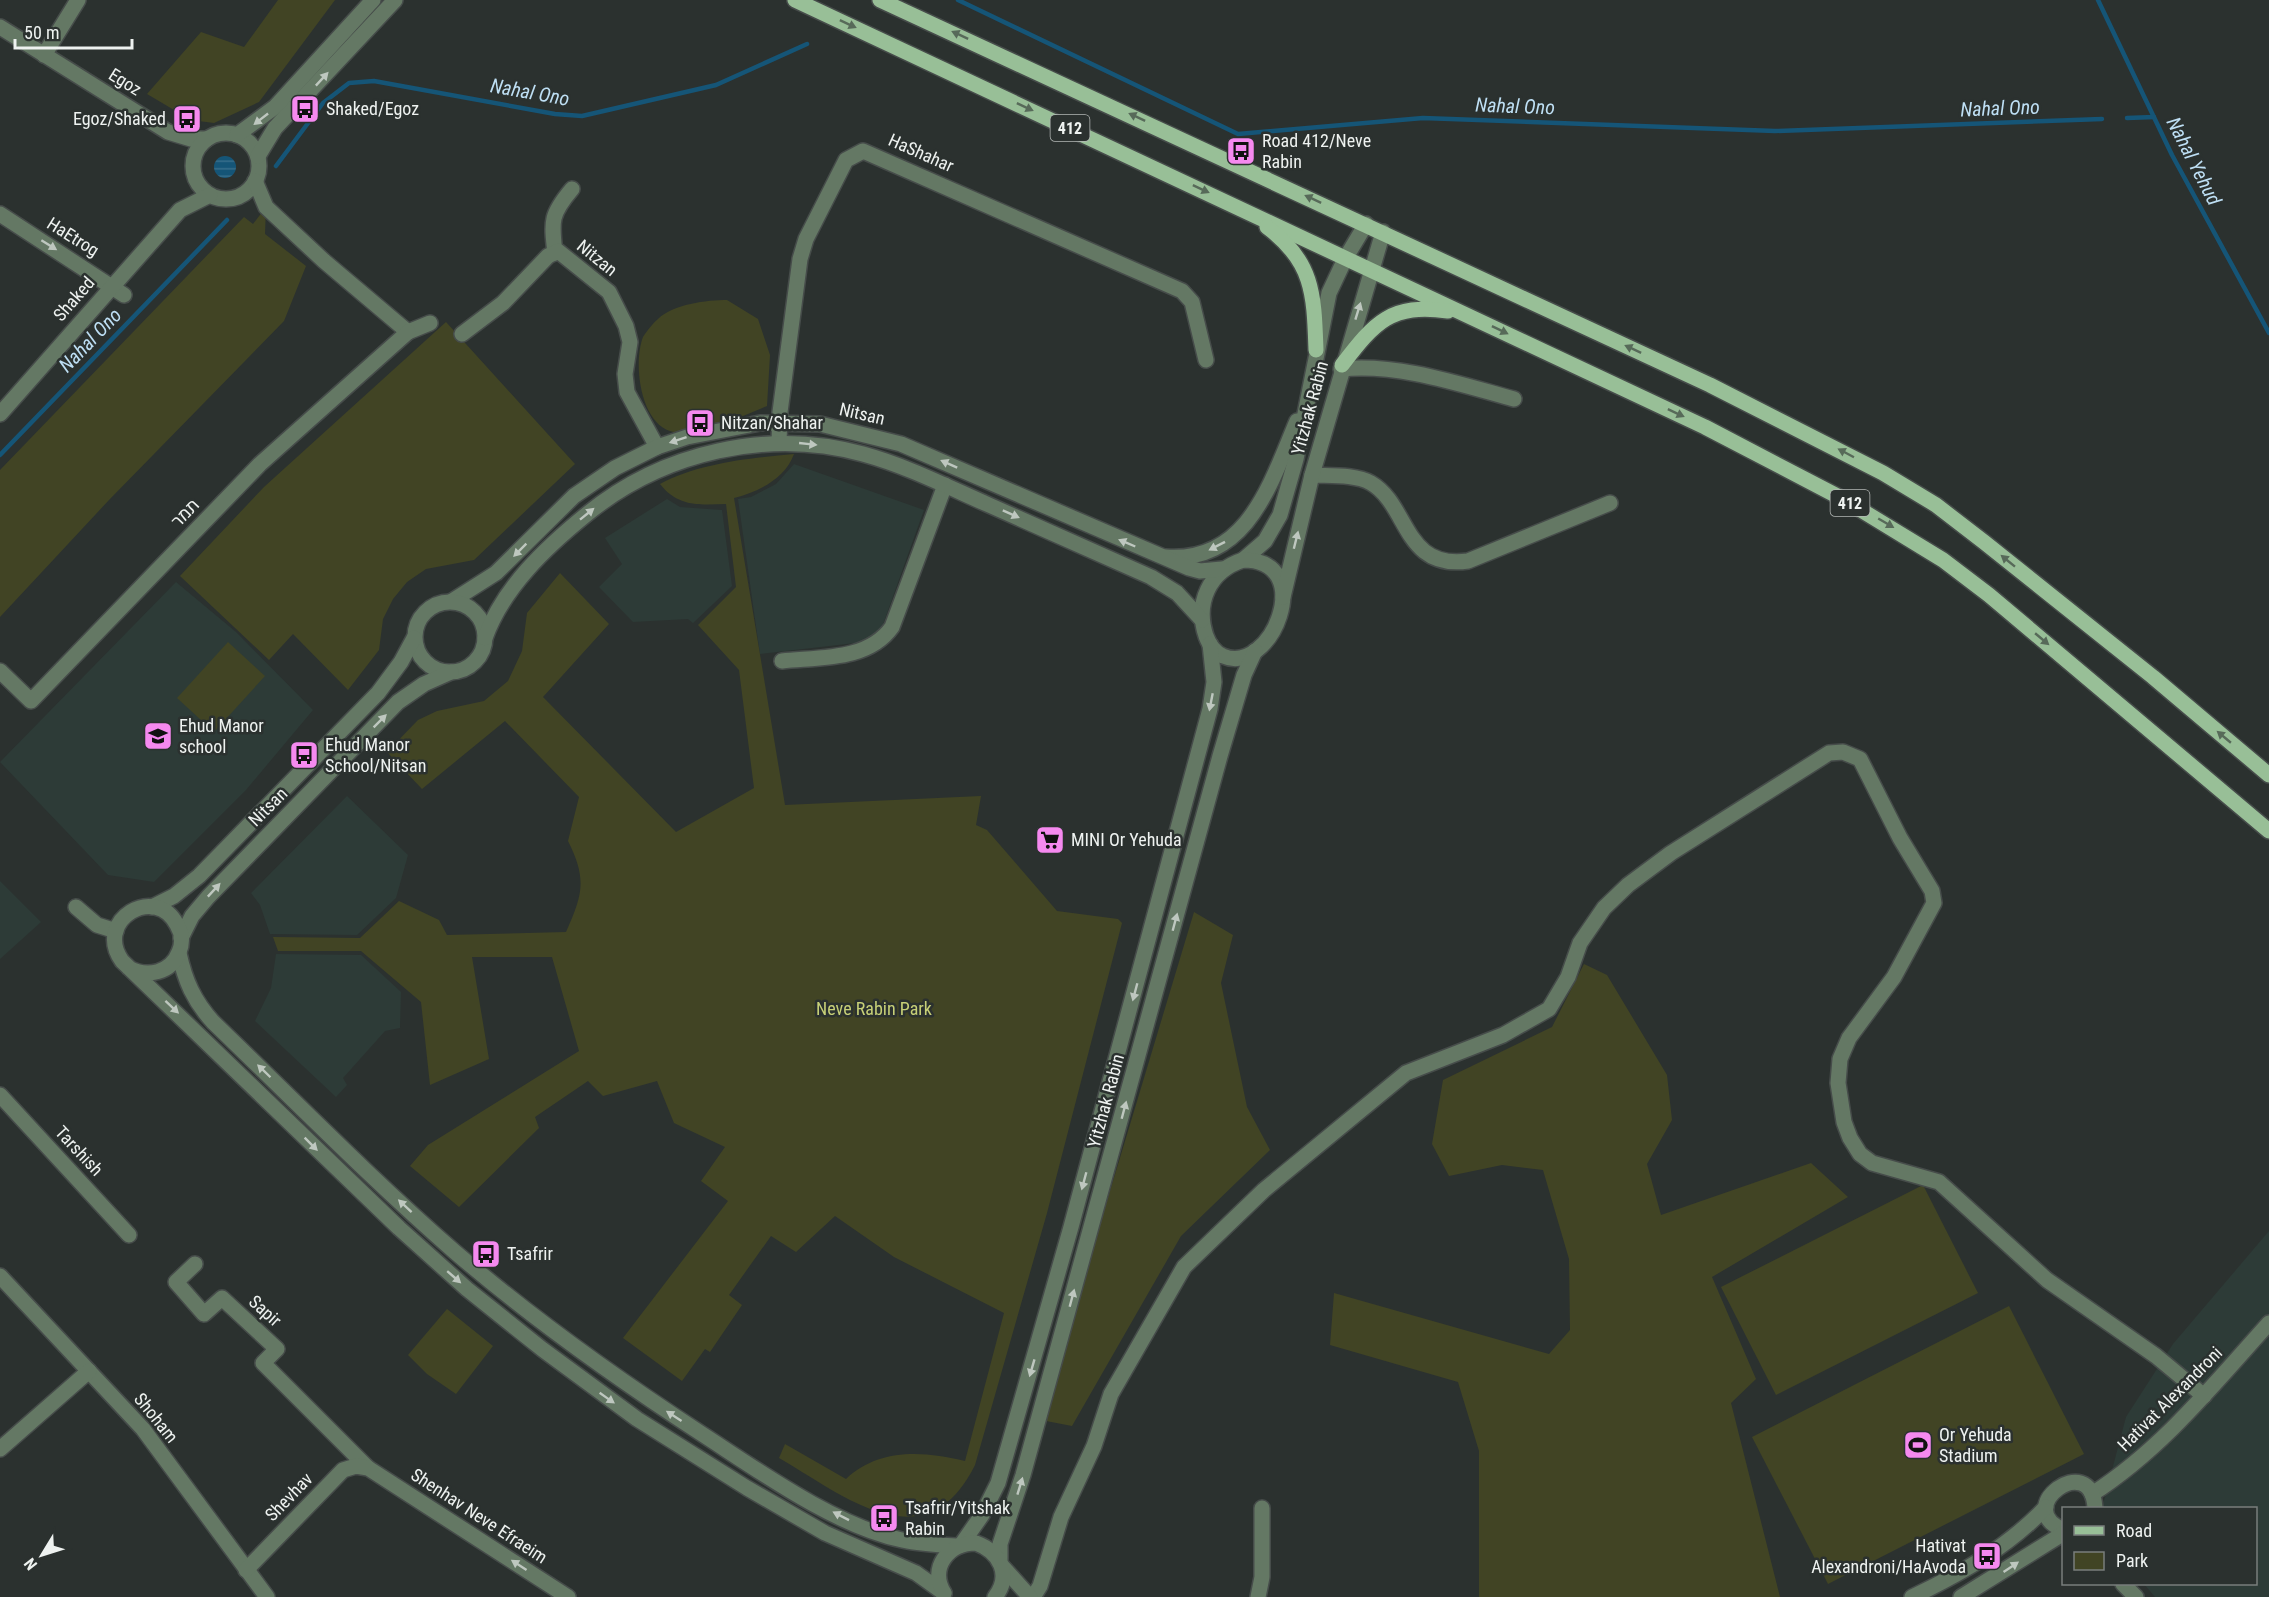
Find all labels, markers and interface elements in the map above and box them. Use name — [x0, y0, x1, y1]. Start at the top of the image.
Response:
scale bar — [15, 12, 132, 50]
one-way arrow — [839, 20, 856, 29]
text: 50 m — [24, 22, 59, 43]
one-way arrow — [950, 30, 968, 40]
street label: Egoz — [105, 64, 146, 100]
one-way arrow — [314, 73, 328, 87]
water label: Nahal Ono — [489, 73, 571, 111]
bus stop icon: Shaked/Egoz — [289, 93, 321, 125]
water label: Nahal Ono — [1475, 93, 1555, 119]
water label: Nahal Ono — [1960, 95, 2040, 121]
place label: Shaked/Egoz — [326, 98, 419, 119]
one-way arrow — [1016, 102, 1033, 111]
bus stop icon: Egoz/Shaked — [171, 103, 203, 135]
place label: Egoz/Shaked — [73, 108, 166, 129]
one-way arrow — [253, 113, 269, 126]
one-way arrow — [1128, 113, 1145, 122]
water label: Nahal Yehud — [2162, 113, 2227, 210]
road number: 412 — [1050, 115, 1090, 141]
street label: HaShahar — [885, 129, 958, 176]
place label: Road 412/Neve Rabin — [1262, 130, 1371, 172]
bus stop icon: Road 412/Neve Rabin — [1225, 135, 1257, 167]
one-way arrow — [1193, 185, 1210, 194]
one-way arrow — [1305, 195, 1322, 204]
street label: HaEtrog — [43, 212, 103, 261]
street label: Nitzan — [573, 235, 622, 280]
one-way arrow — [41, 240, 58, 251]
street label: Shaked — [49, 272, 99, 325]
one-way arrow — [1354, 302, 1363, 320]
water label: Nahal Ono — [54, 303, 126, 377]
one-way arrow — [1491, 325, 1508, 334]
one-way arrow — [1625, 344, 1642, 353]
street label: Yitzhak Rabin — [1287, 359, 1332, 457]
street label: Nitsan — [837, 398, 887, 429]
bus stop icon: Nitzan/Shahar — [684, 407, 716, 439]
one-way arrow — [1668, 409, 1685, 418]
place label: Nitzan/Shahar — [721, 412, 823, 433]
one-way arrow — [669, 436, 687, 445]
one-way arrow — [798, 439, 817, 449]
one-way arrow — [1837, 448, 1854, 458]
one-way arrow — [939, 459, 957, 469]
road number: 412 — [1830, 490, 1870, 516]
street label: תמר — [166, 494, 203, 531]
one-way arrow — [579, 507, 595, 520]
one-way arrow — [1002, 510, 1019, 519]
one-way arrow — [1878, 518, 1895, 528]
one-way arrow — [1292, 531, 1301, 549]
one-way arrow — [1117, 538, 1135, 548]
one-way arrow — [1208, 541, 1225, 551]
one-way arrow — [513, 543, 528, 557]
one-way arrow — [2001, 555, 2016, 568]
one-way arrow — [2034, 633, 2050, 646]
one-way arrow — [1206, 693, 1215, 712]
one-way arrow — [373, 713, 387, 728]
place label: Ehud Manor school — [179, 715, 264, 757]
school or university icon: Ehud Manor school — [142, 720, 174, 752]
one-way arrow — [2217, 731, 2232, 744]
place label: Ehud Manor School/Nitsan — [325, 734, 426, 776]
bus stop icon: Ehud Manor School/Nitsan — [288, 739, 320, 771]
street label: Nitsan — [244, 783, 291, 830]
supermarket icon: MINI Or Yehuda — [1034, 824, 1066, 856]
place label: MINI Or Yehuda — [1071, 829, 1182, 850]
one-way arrow — [207, 883, 221, 898]
one-way arrow — [1171, 912, 1181, 931]
one-way arrow — [1130, 983, 1140, 1002]
park label: Neve Rabin Park — [816, 998, 932, 1019]
one-way arrow — [165, 1000, 180, 1014]
street label: Yitzhak Rabin — [1083, 1052, 1128, 1150]
one-way arrow — [256, 1064, 271, 1078]
one-way arrow — [1119, 1100, 1129, 1119]
street label: Tarshish — [51, 1121, 108, 1180]
one-way arrow — [304, 1137, 319, 1151]
one-way arrow — [1079, 1172, 1088, 1190]
one-way arrow — [398, 1199, 412, 1213]
bus stop icon: Tsafrir — [470, 1238, 502, 1270]
place label: Tsafrir — [507, 1243, 553, 1264]
one-way arrow — [446, 1270, 461, 1283]
one-way arrow — [1068, 1288, 1077, 1306]
street label: Sapir — [245, 1291, 286, 1331]
street label: Hativat Alexandroni — [2113, 1342, 2226, 1455]
one-way arrow — [1027, 1360, 1036, 1378]
street label: Shoham — [130, 1389, 183, 1447]
one-way arrow — [599, 1392, 615, 1403]
one-way arrow — [666, 1410, 682, 1422]
place label: Or Yehuda Stadium — [1939, 1424, 2012, 1466]
sports icon: Or Yehuda Stadium — [1902, 1429, 1934, 1461]
street label: Shenhav Neve Efraeim — [407, 1464, 551, 1567]
street label: Shevhav — [261, 1468, 317, 1525]
one-way arrow — [1016, 1476, 1025, 1494]
place label: Tsafrir/Yitshak Rabin — [905, 1497, 1010, 1539]
bus stop icon: Tsafrir/Yitshak Rabin — [868, 1502, 900, 1534]
legend — [2062, 1507, 2257, 1585]
one-way arrow — [832, 1512, 849, 1521]
text: Road — [2116, 1520, 2152, 1541]
north arrow — [12, 1525, 72, 1585]
place label: Hativat Alexandroni/HaAvoda — [1811, 1535, 1966, 1577]
bus stop icon: Hativat Alexandroni/HaAvoda — [1971, 1540, 2003, 1572]
text: Park — [2116, 1550, 2148, 1571]
text: N — [20, 1554, 41, 1574]
one-way arrow — [511, 1560, 527, 1571]
one-way arrow — [2003, 1562, 2019, 1573]

